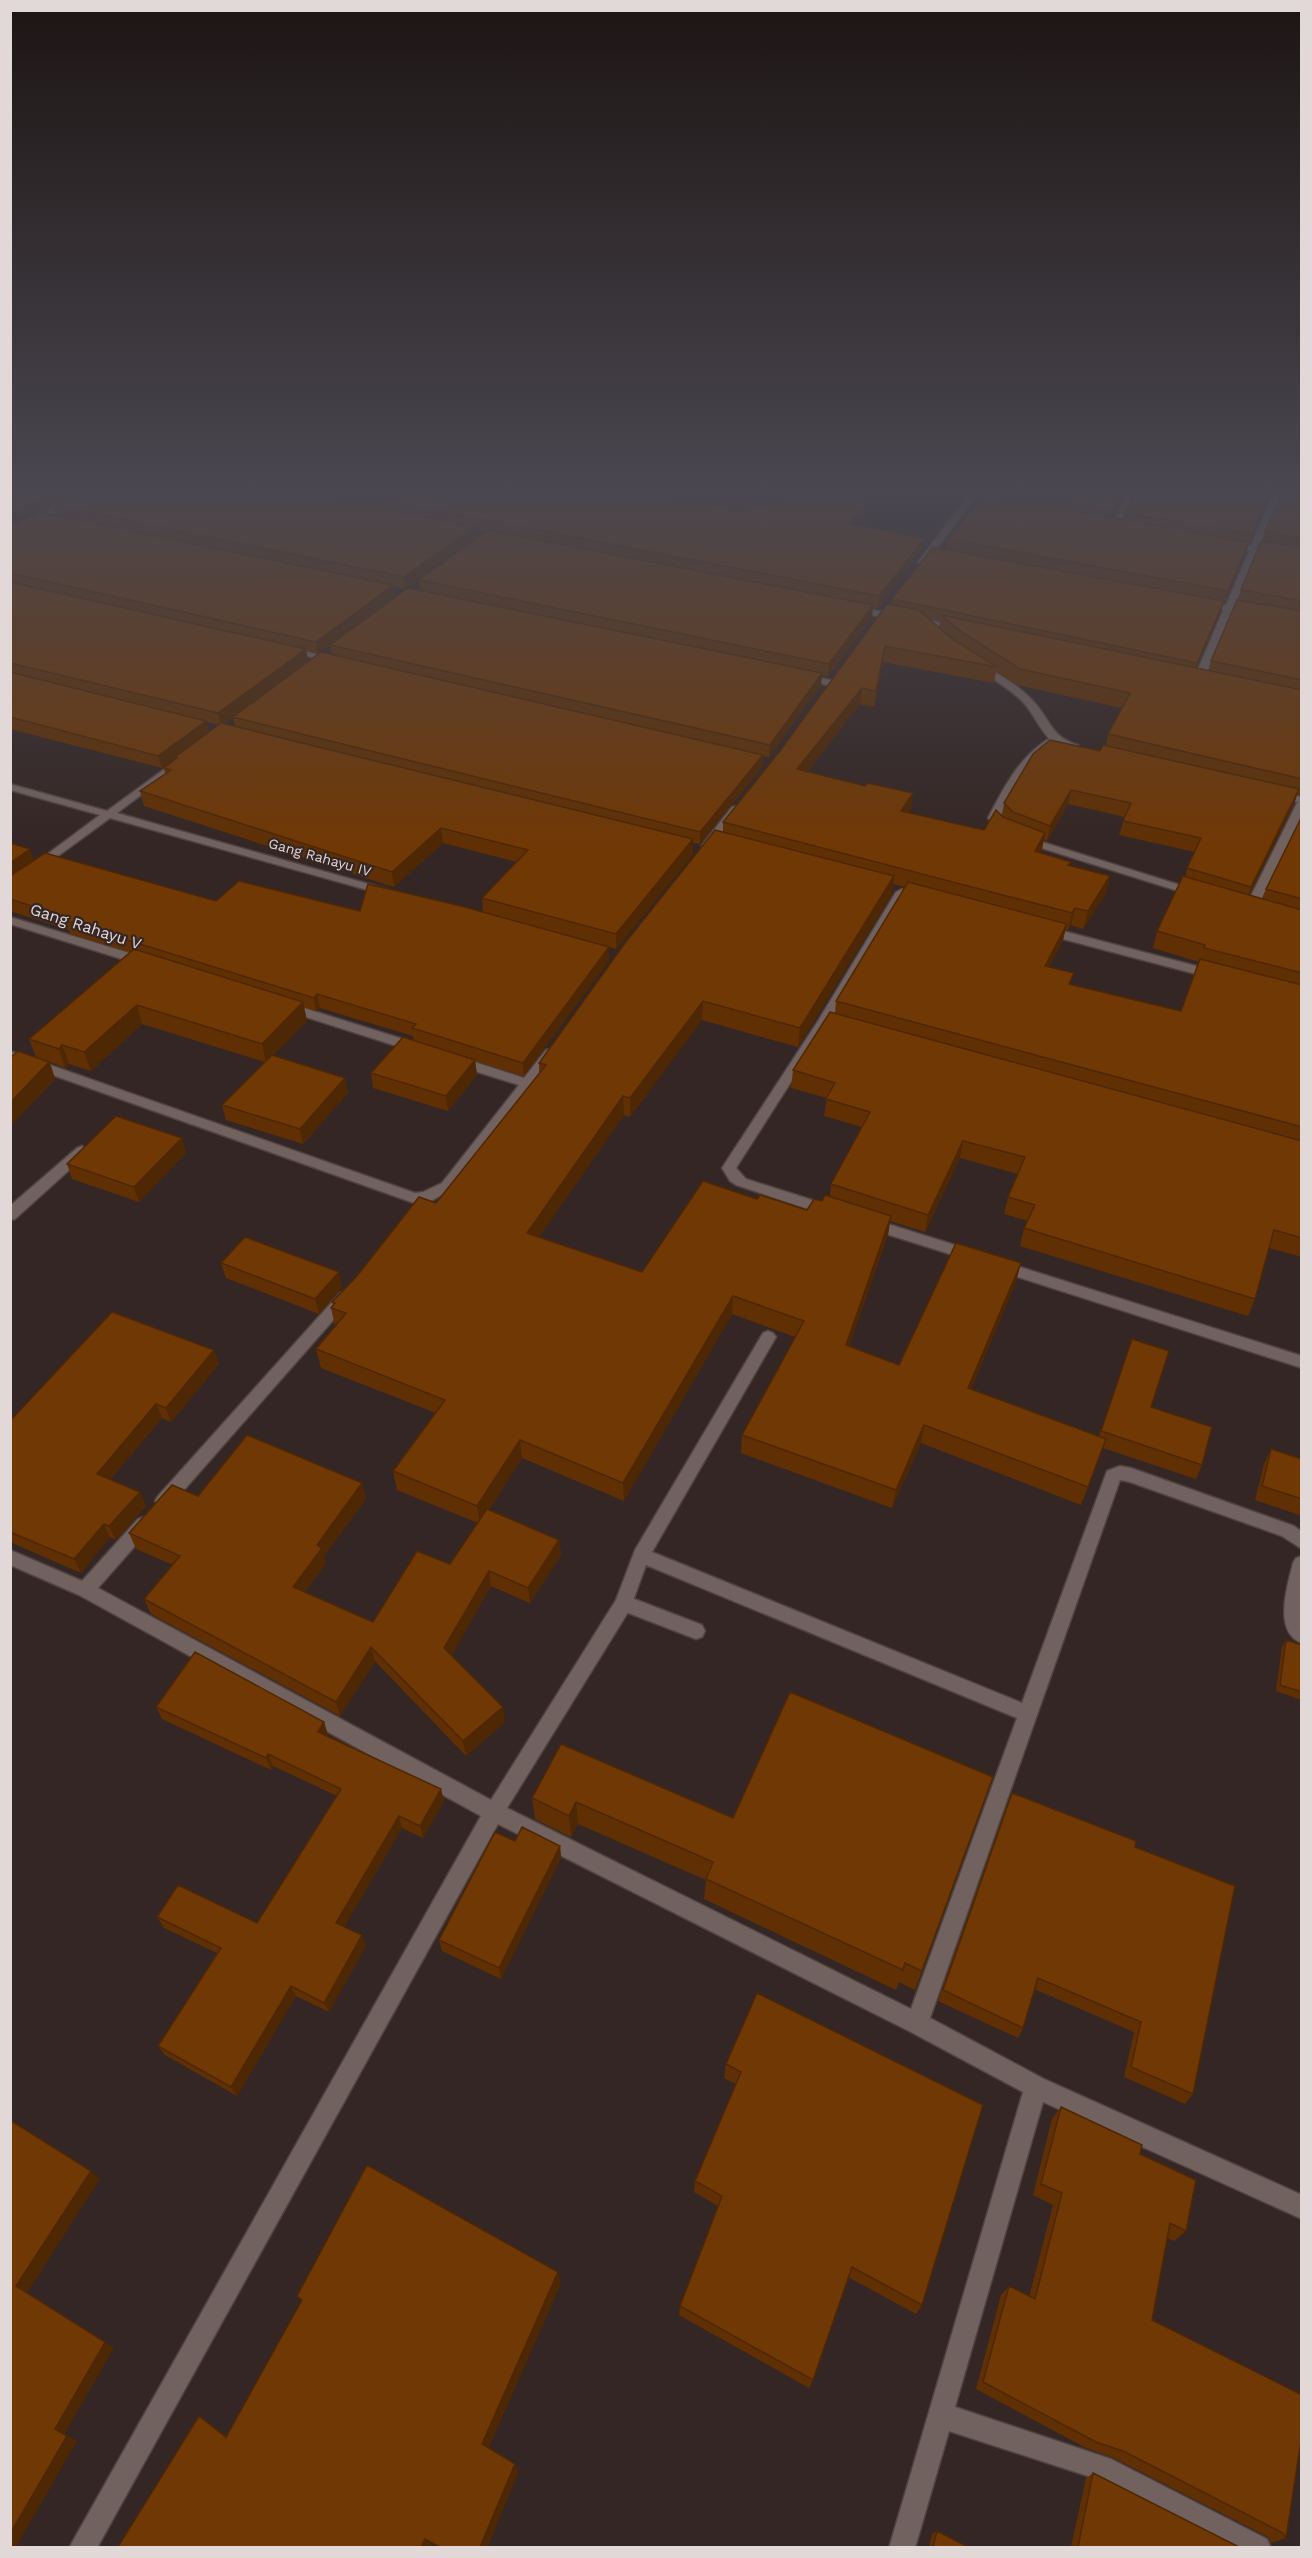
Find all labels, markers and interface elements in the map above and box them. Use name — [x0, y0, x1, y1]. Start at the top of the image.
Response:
street label: Gang Rahayu IV — [267, 835, 373, 879]
street label: Gang Rahayu V — [28, 899, 144, 953]

